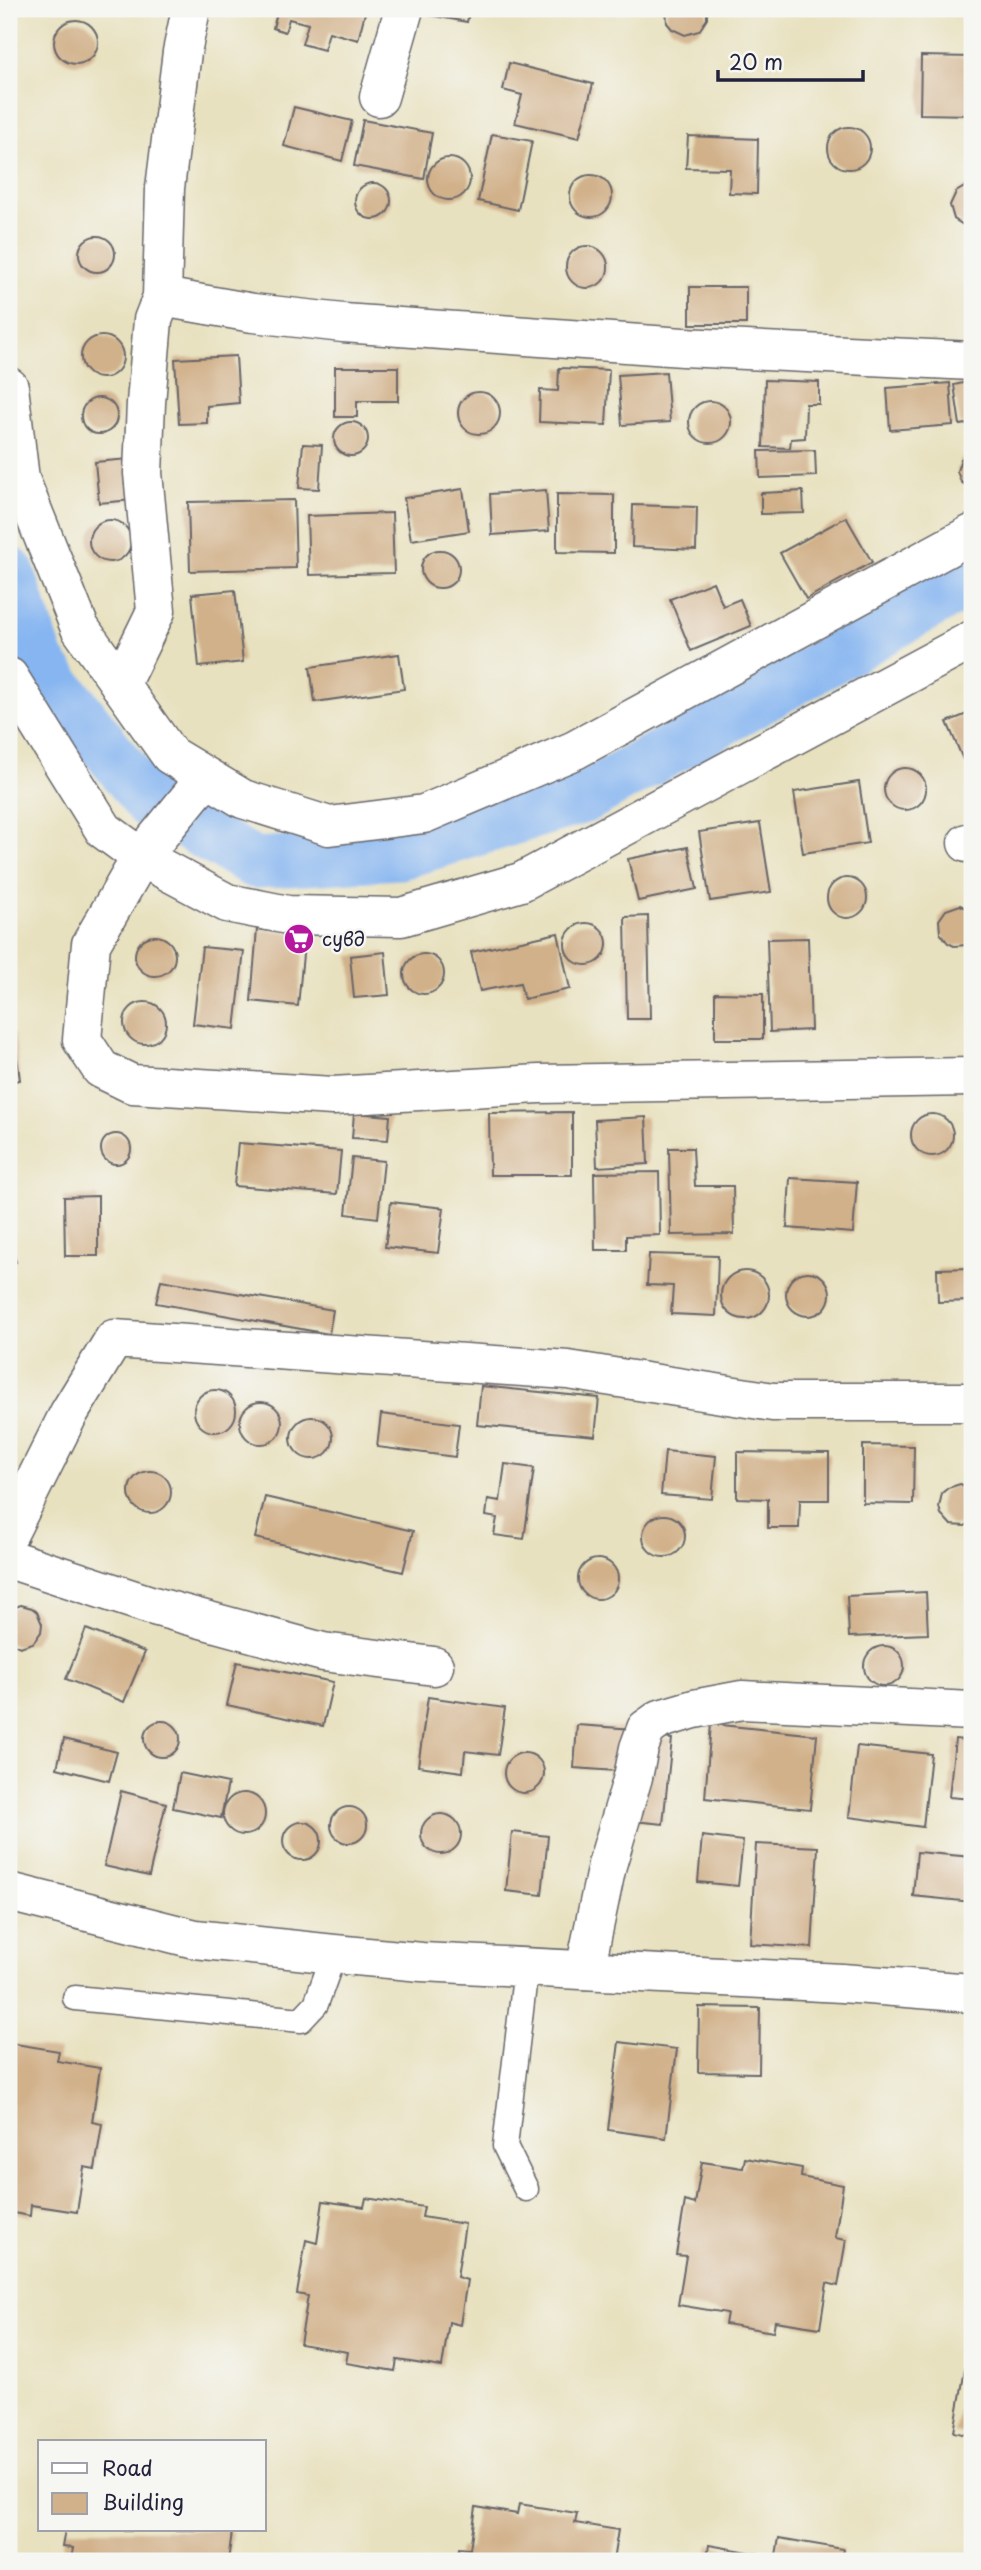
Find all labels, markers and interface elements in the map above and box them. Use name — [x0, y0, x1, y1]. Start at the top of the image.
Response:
scale bar — [718, 38, 864, 82]
text: 20 m — [729, 45, 783, 77]
supermarket icon: сувд — [282, 922, 316, 956]
place label: сувд — [322, 924, 365, 952]
legend — [38, 2440, 266, 2532]
text: Road — [102, 2451, 153, 2483]
text: Building — [102, 2485, 184, 2517]

